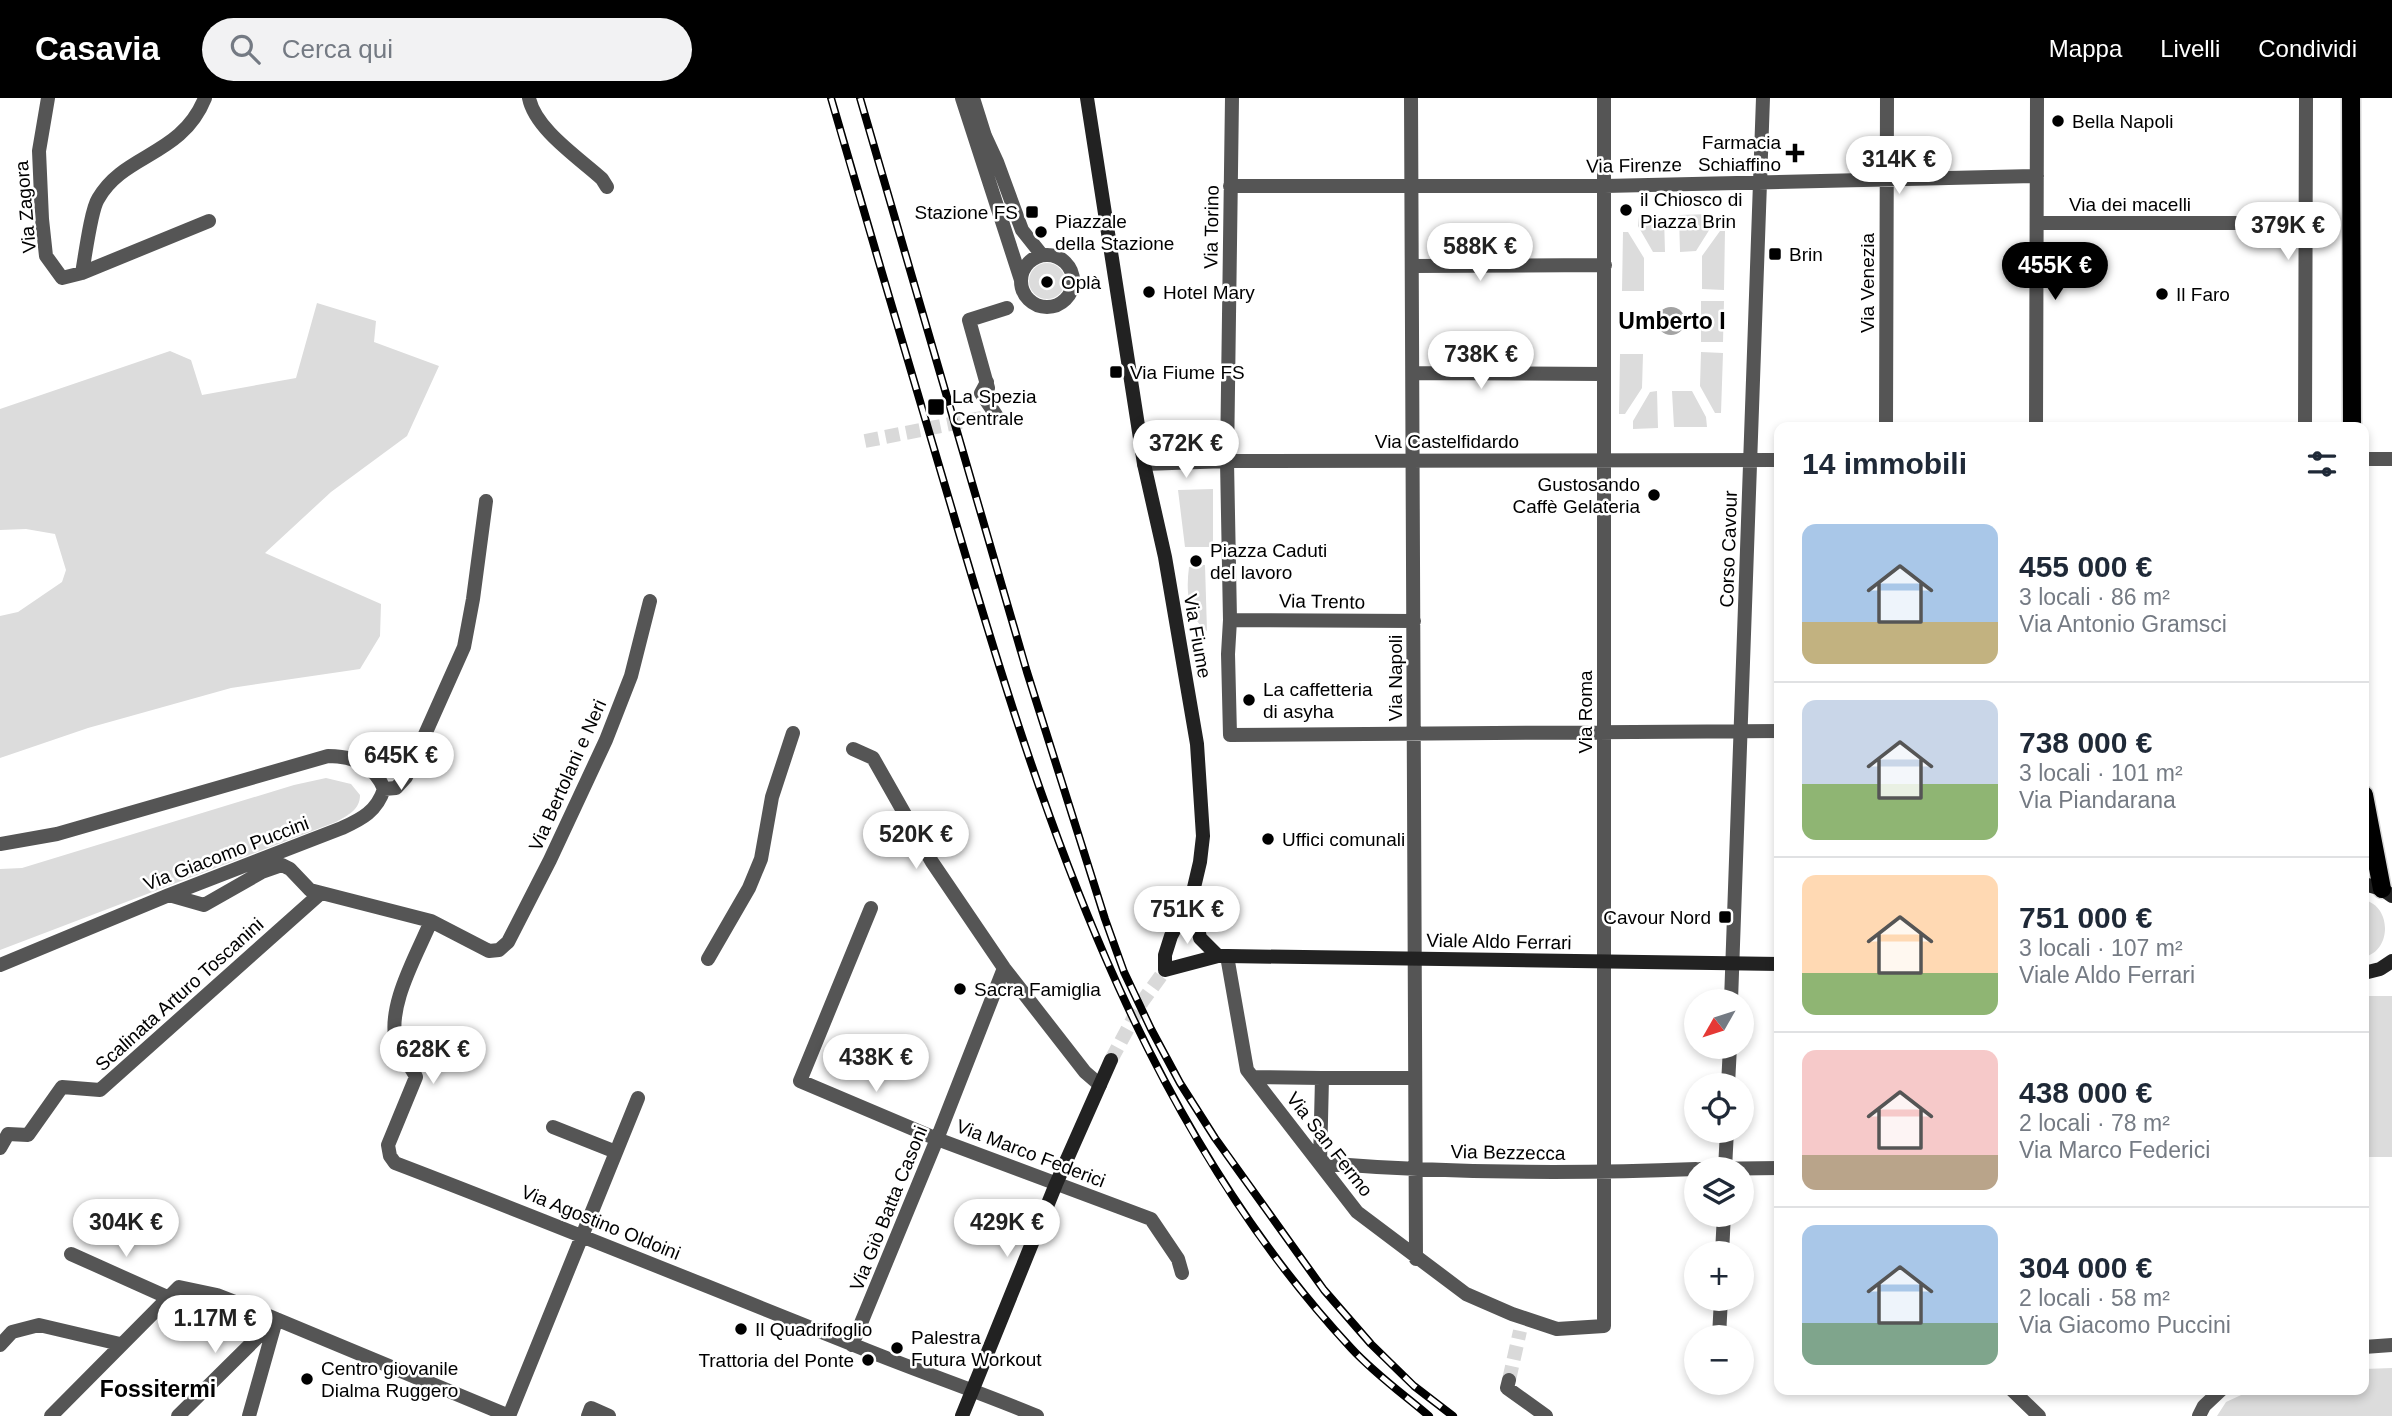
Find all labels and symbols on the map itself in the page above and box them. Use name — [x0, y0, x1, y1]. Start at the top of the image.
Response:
place label: Bella Napoli — [2072, 111, 2173, 132]
marker: Bella Napoli — [2050, 113, 2066, 129]
place label: Farmacia Schiaffino — [1698, 132, 1781, 175]
pin: 314K € — [1842, 136, 1956, 196]
marker: Farmacia Schiaffino — [1787, 145, 1803, 161]
street label: Via Firenze — [1586, 154, 1682, 177]
street label: Via Zagora — [11, 159, 40, 254]
street label: Via Torino — [1200, 185, 1223, 269]
place label: il Chiosco di Piazza Brin — [1640, 189, 1742, 232]
street label: Via dei macelli — [2069, 194, 2191, 215]
place label: Stazione FS — [915, 202, 1018, 223]
marker: il Chiosco di Piazza Brin — [1618, 202, 1634, 218]
pin: 379K € — [2231, 202, 2345, 262]
marker: Stazione FS — [1024, 204, 1040, 220]
place label: Piazzale della Stazione — [1055, 211, 1174, 254]
pin: 588K € — [1423, 223, 1537, 283]
marker: Piazzale della Stazione — [1033, 224, 1049, 240]
street label: Via Venezia — [1857, 233, 1878, 333]
pin: 455K € — [1998, 242, 2112, 302]
place label: Brin — [1789, 244, 1823, 265]
marker: Brin — [1767, 246, 1783, 262]
place label: Oplà — [1061, 272, 1102, 293]
marker: Oplà — [1039, 274, 1055, 290]
place label: Hotel Mary — [1163, 282, 1255, 303]
marker: Hotel Mary — [1141, 284, 1157, 300]
place label: Il Faro — [2176, 284, 2230, 305]
marker: Il Faro — [2154, 286, 2170, 302]
district label: Umberto I — [1618, 308, 1726, 334]
pin: 738K € — [1424, 331, 1538, 391]
place label: Via Fiume FS — [1130, 362, 1245, 383]
marker: Via Fiume FS — [1108, 364, 1124, 380]
place label: La Spezia Centrale — [952, 386, 1037, 429]
marker: La Spezia Centrale — [926, 397, 946, 417]
pin: 372K € — [1129, 420, 1243, 480]
street label: Via Castelfidardo — [1375, 431, 1519, 452]
place label: Gustosando Caffè Gelateria — [1513, 474, 1640, 517]
marker: Gustosando Caffè Gelateria — [1646, 487, 1662, 503]
street label: Corso Cavour — [1716, 489, 1741, 608]
place label: Piazza Caduti del lavoro — [1210, 540, 1327, 583]
marker: Piazza Caduti del lavoro — [1188, 553, 1204, 569]
street label: Via Trento — [1279, 590, 1365, 613]
street label: Via Fiume — [1180, 592, 1215, 680]
street label: Via Napoli — [1385, 635, 1406, 721]
street label: Via Roma — [1575, 670, 1596, 754]
place label: La caffetteria di asyha — [1263, 679, 1373, 722]
marker: La caffetteria di asyha — [1241, 692, 1257, 708]
street label: Via Bertolani e Neri — [525, 696, 610, 854]
pin: 645K € — [344, 732, 458, 792]
street label: Via Giacomo Puccini — [141, 812, 312, 895]
pin: 520K € — [859, 812, 973, 871]
place label: Uffici comunali — [1282, 829, 1405, 850]
marker: Uffici comunali — [1260, 831, 1276, 847]
pin: 751K € — [1130, 886, 1244, 946]
place label: Cavour Nord — [1603, 907, 1711, 928]
marker: Cavour Nord — [1717, 909, 1733, 925]
street label: Scalinata Arturo Toscanini — [91, 914, 267, 1075]
street label: Viale Aldo Ferrari — [1426, 930, 1572, 953]
place label: Sacra Famiglia — [974, 979, 1101, 1000]
marker: Sacra Famiglia — [952, 981, 968, 997]
north arrow — [1684, 989, 1754, 1059]
pin: 628K € — [376, 1026, 490, 1086]
pin: 438K € — [819, 1034, 933, 1094]
street label: Via San Fermo — [1282, 1088, 1377, 1201]
street label: Via Marco Federici — [953, 1115, 1108, 1192]
street label: Via Giò Batta Casoni — [846, 1123, 931, 1294]
street label: Via Bezzecca — [1450, 1141, 1566, 1164]
street label: Via Agostino Oldoini — [518, 1181, 683, 1264]
pin: 304K € — [69, 1200, 183, 1259]
pin: 429K € — [950, 1200, 1064, 1259]
pin: 1.17M € — [150, 1296, 280, 1355]
place label: Il Quadrifoglio — [755, 1319, 872, 1340]
marker: Il Quadrifoglio — [733, 1321, 749, 1337]
place label: Palestra Futura Workout — [911, 1327, 1042, 1370]
marker: Palestra Futura Workout — [889, 1340, 905, 1356]
place label: Trattoria del Ponte — [698, 1350, 854, 1371]
marker: Trattoria del Ponte — [860, 1352, 876, 1368]
place label: Centro giovanile Dialma Ruggero — [321, 1358, 458, 1401]
marker: Centro giovanile Dialma Ruggero — [299, 1371, 315, 1387]
district label: Fossitermi — [100, 1376, 216, 1402]

